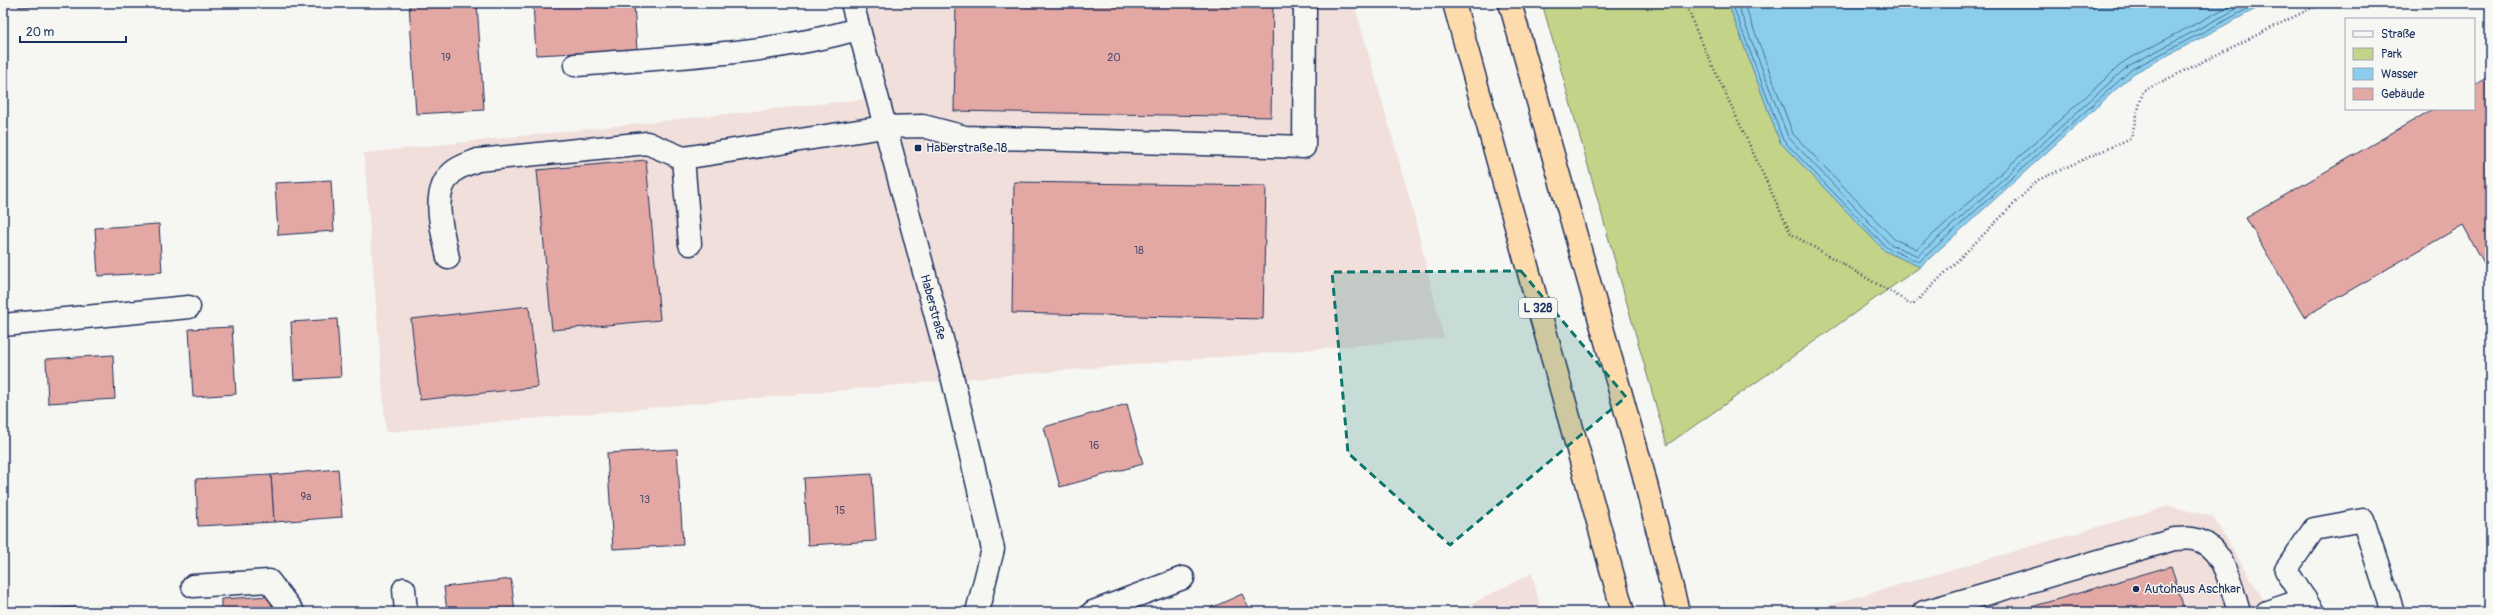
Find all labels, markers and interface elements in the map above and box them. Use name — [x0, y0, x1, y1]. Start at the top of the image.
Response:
scale bar — [20, 18, 126, 44]
legend — [2345, 18, 2475, 110]
text: 20 m — [26, 25, 55, 40]
text: Straße — [2381, 27, 2415, 42]
text: Park — [2381, 47, 2402, 62]
house number: 19 — [441, 51, 451, 64]
house number: 20 — [1107, 51, 1121, 64]
text: Wasser — [2381, 67, 2418, 82]
text: Gebäude — [2381, 87, 2425, 102]
place label: Haberstraße 18 — [926, 140, 1008, 156]
marker: Haberstraße 18 — [913, 143, 923, 153]
house number: 18 — [1134, 244, 1144, 257]
street label: Haberstraße — [917, 273, 950, 342]
road number: L 328 — [1519, 298, 1557, 318]
house number: 16 — [1089, 439, 1099, 452]
house number: 9a — [301, 490, 311, 503]
house number: 13 — [640, 493, 650, 506]
house number: 15 — [835, 504, 845, 517]
place label: Autohaus Aschkar — [2144, 581, 2241, 597]
marker: Autohaus Aschkar — [2131, 584, 2141, 594]

